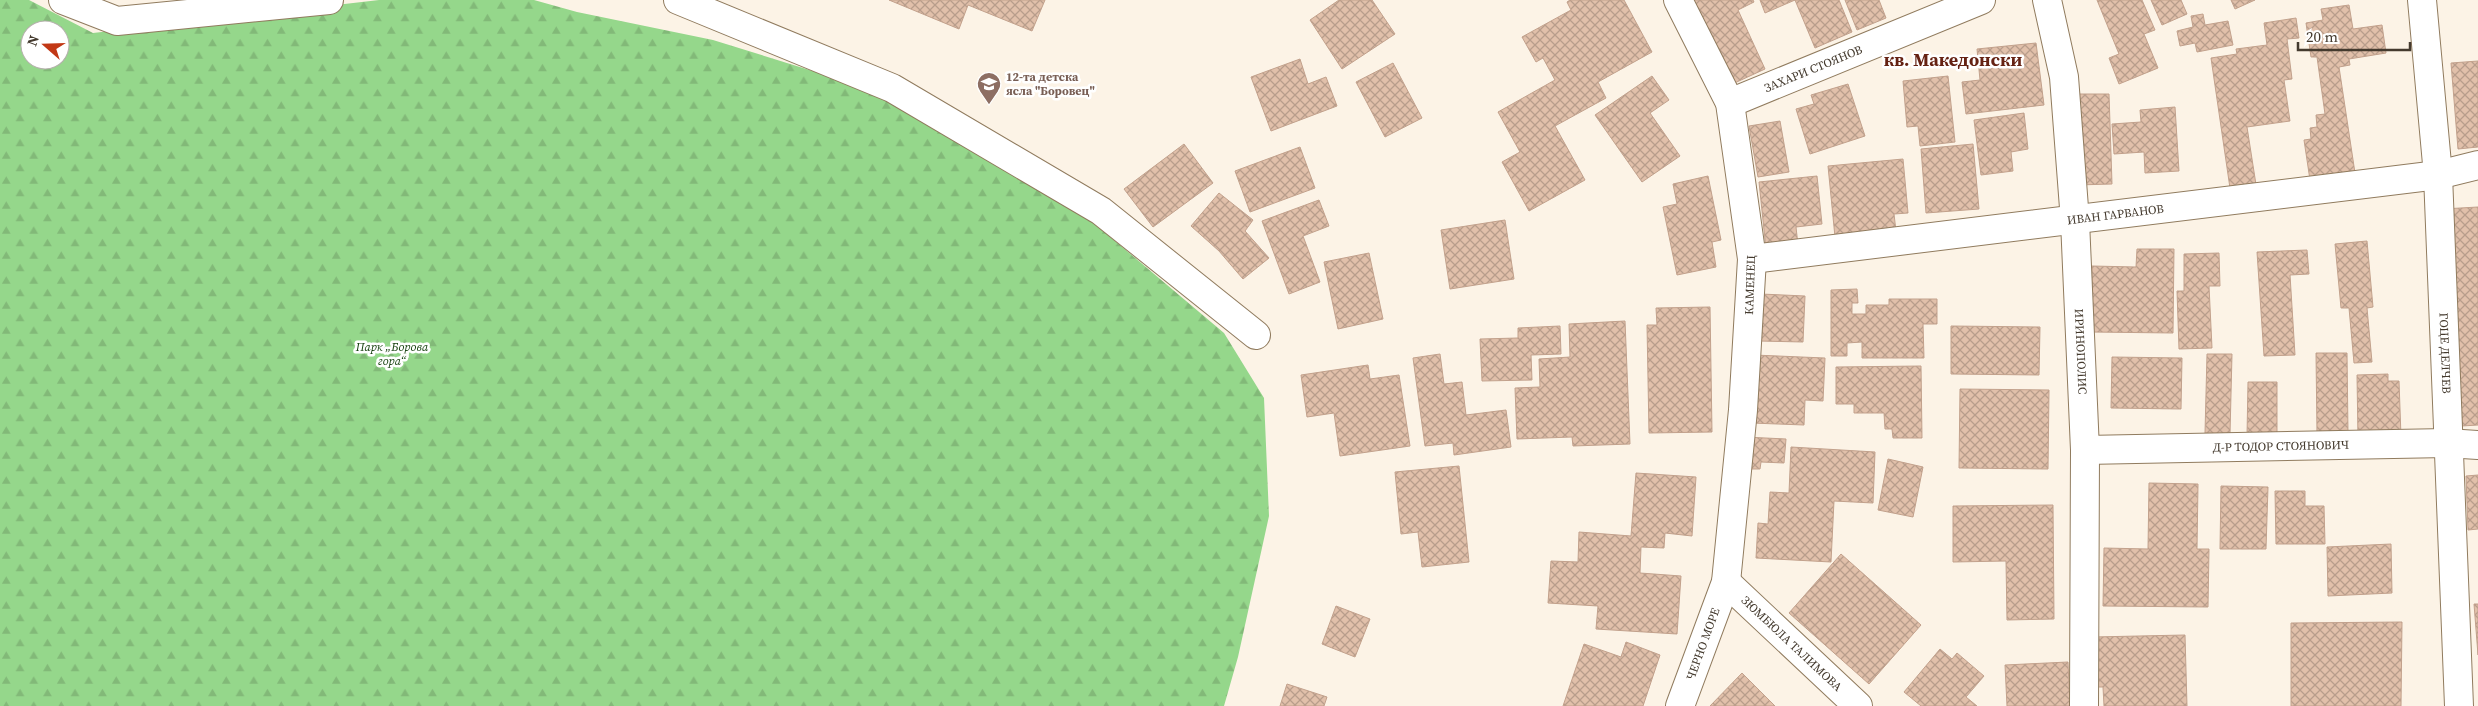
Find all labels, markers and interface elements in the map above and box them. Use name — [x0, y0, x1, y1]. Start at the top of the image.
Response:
north arrow — [20, 20, 70, 70]
scale bar — [2298, 20, 2410, 52]
text: 20 m — [2306, 26, 2338, 47]
text: N — [22, 32, 44, 49]
street label: ЗАХАРИ СТОЯНОВ — [1762, 41, 1865, 96]
district label: кв. Македонски — [1884, 47, 2022, 72]
place label: 12-та детска ясла "Боровец" — [1006, 69, 1095, 99]
school or university icon: 12-та детска ясла "Боровец" — [976, 71, 1002, 105]
street label: ИВАН ГАРВАНОВ — [2066, 201, 2165, 228]
street label: КАМЕНЕЦ — [1741, 255, 1759, 315]
street label: ИРИНОПОЛИС — [2071, 308, 2091, 395]
street label: ГОЦЕ ДЕЛЧЕВ — [2435, 312, 2455, 394]
park label: Парк „Борова гора“ — [355, 339, 429, 369]
street label: Д-Р ТОДОР СТОЯНОВИЧ — [2213, 437, 2349, 456]
street label: ЗЮМБЮЛА ТАЛИМОВА — [1738, 592, 1845, 695]
street label: ЧЕРНО МОРЕ — [1682, 606, 1724, 682]

